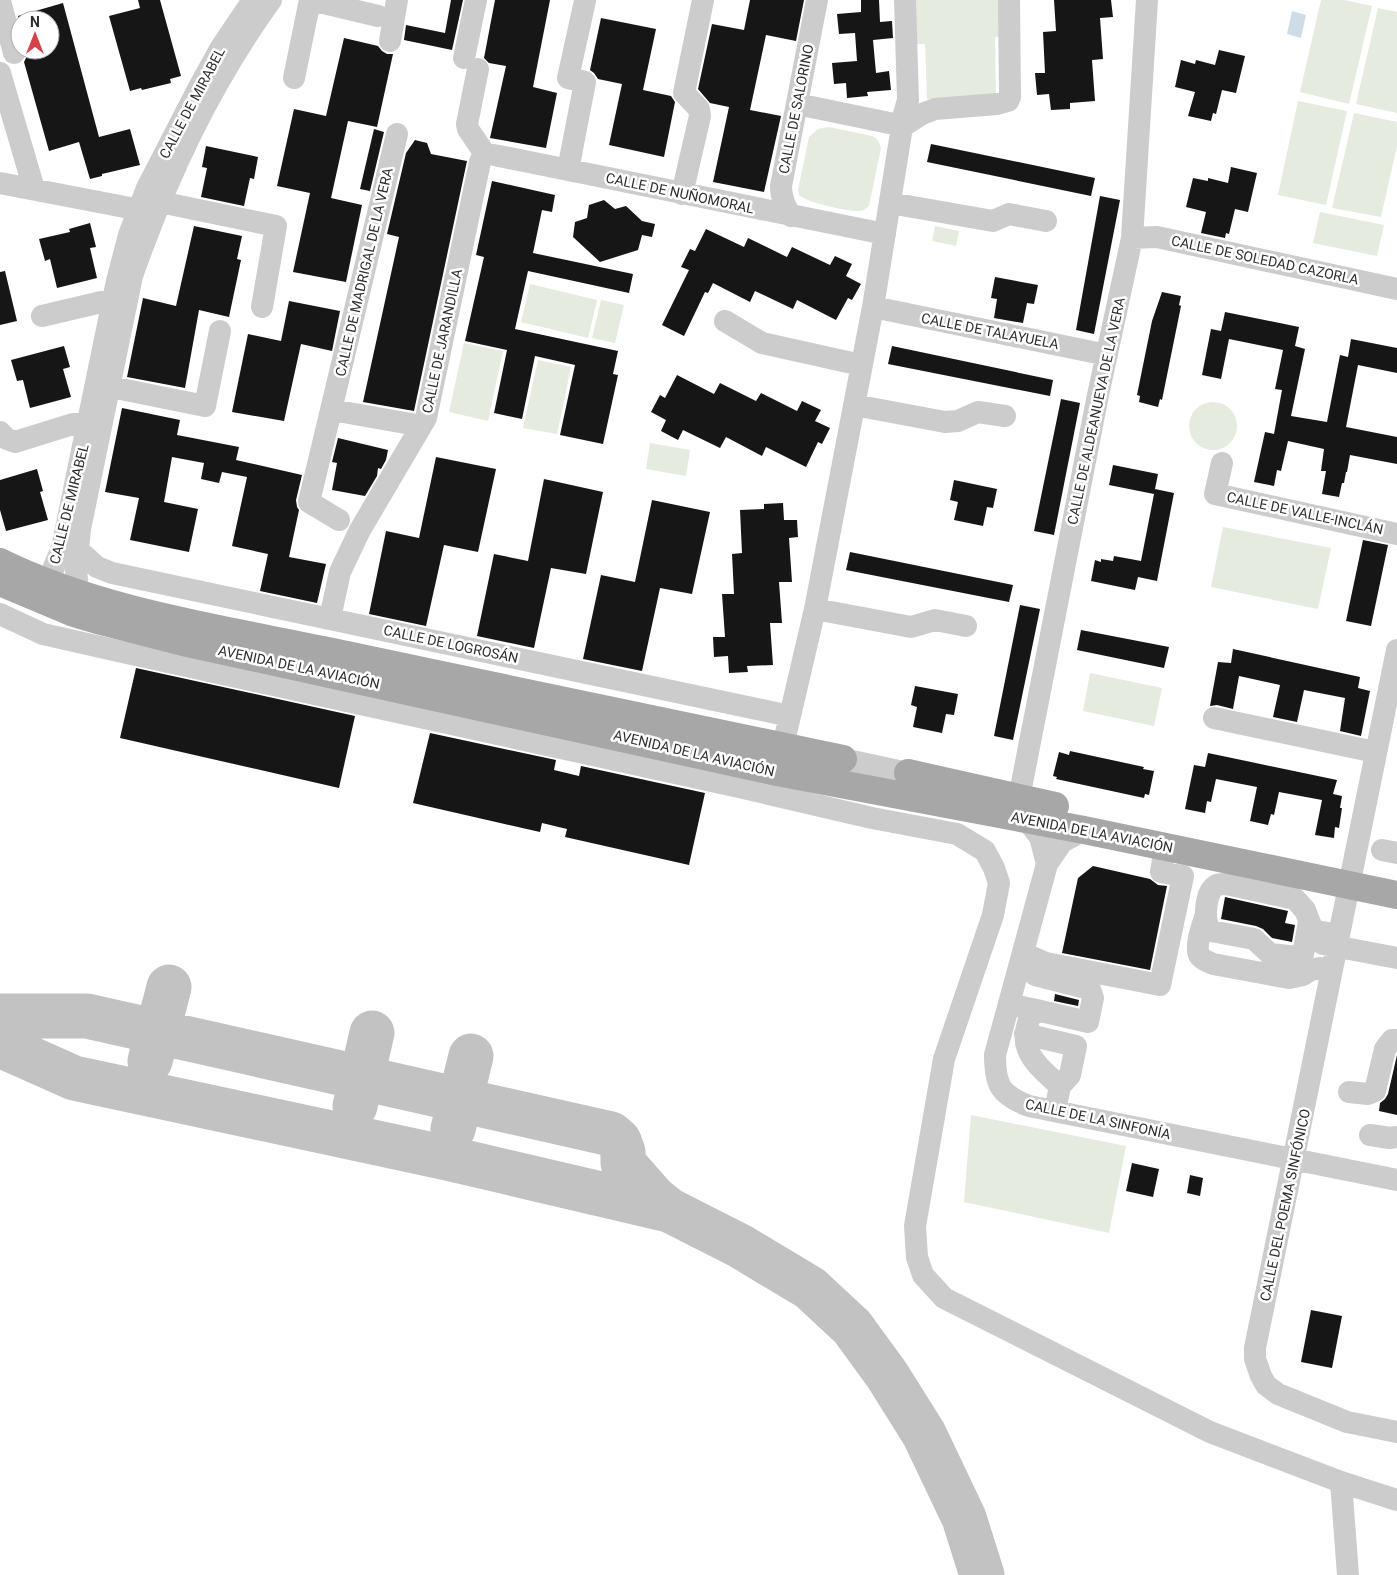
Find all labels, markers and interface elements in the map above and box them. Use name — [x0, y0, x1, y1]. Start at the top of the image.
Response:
north arrow — [10, 10, 60, 60]
text: N — [30, 14, 40, 30]
street label: CALLE DE SALORINO — [776, 43, 816, 175]
street label: CALLE DE MIRABEL — [156, 44, 228, 161]
street label: CALLE DE MADRIGAL DE LA VERA — [332, 166, 396, 378]
street label: CALLE DE NUÑOMORAL — [604, 168, 756, 217]
street label: CALLE DE SOLEDAD CAZORLA — [1170, 232, 1360, 288]
street label: CALLE DE JARANDILLA — [419, 267, 465, 415]
street label: CALLE DE ALDEANUEVA DE LA VERA — [1064, 296, 1128, 526]
street label: CALLE DE TALAYUELA — [920, 310, 1060, 352]
street label: CALLE DE MIRABEL — [46, 442, 92, 566]
street label: CALLE DE VALLE-INCLÁN — [1225, 488, 1385, 537]
street label: CALLE DE LOGROSÁN — [382, 621, 520, 666]
street label: AVENIDA DE LA AVIACIÓN — [217, 641, 381, 692]
street label: AVENIDA DE LA AVIACIÓN — [612, 726, 776, 779]
street label: AVENIDA DE LA AVIACIÓN — [1010, 807, 1175, 856]
street label: CALLE DE LA SINFONÍA — [1024, 1095, 1172, 1142]
street label: CALLE DEL POEMA SINFÓNICO — [1256, 1107, 1313, 1303]

